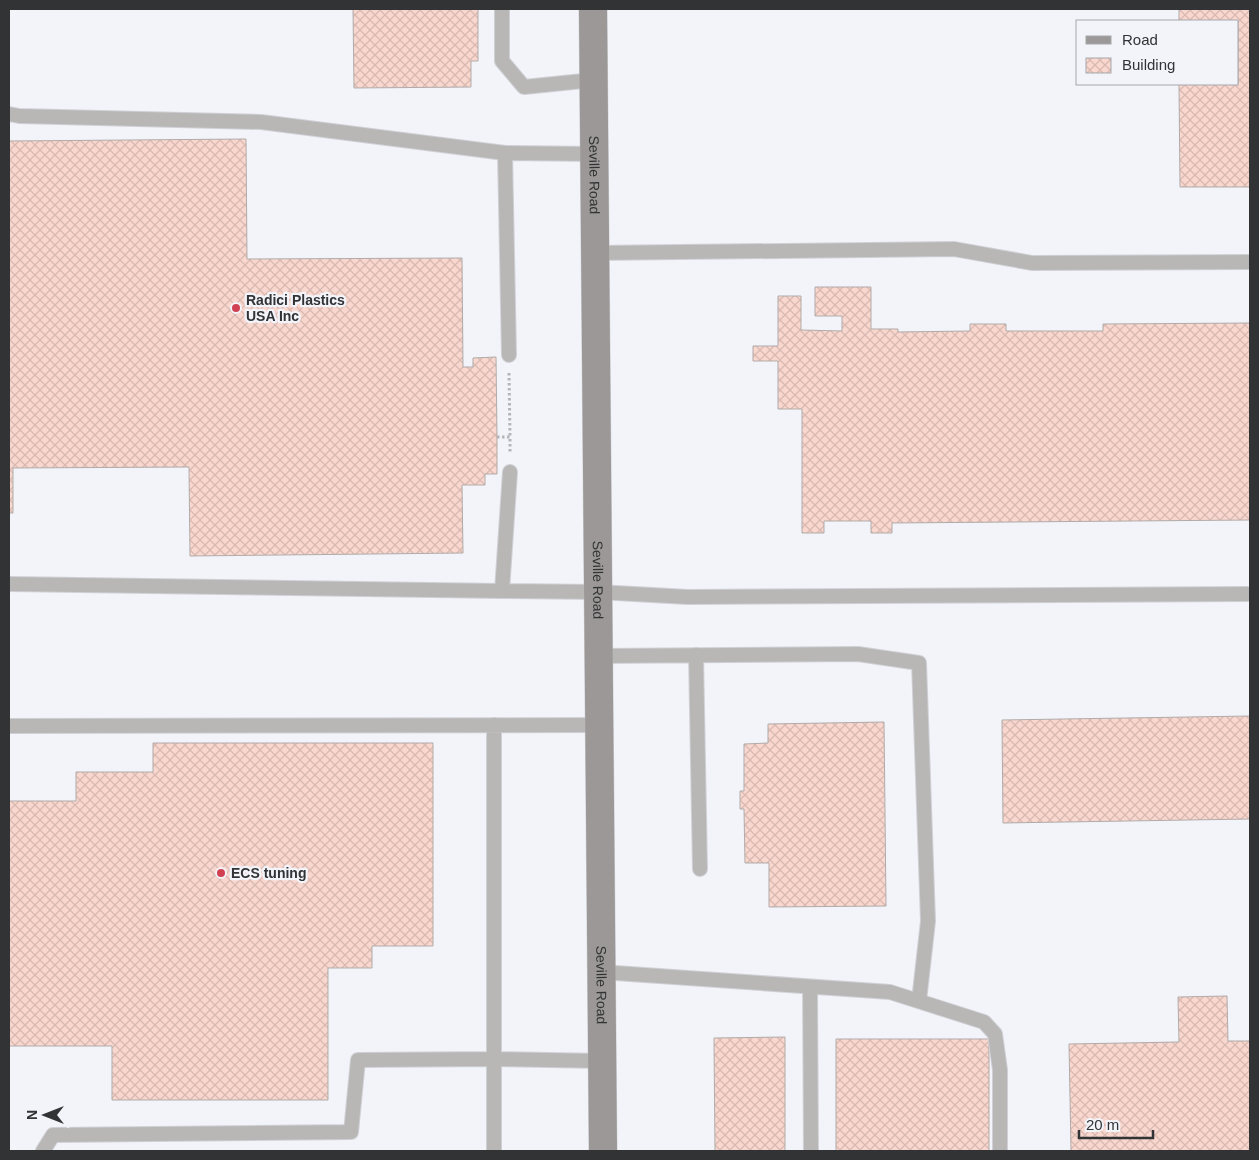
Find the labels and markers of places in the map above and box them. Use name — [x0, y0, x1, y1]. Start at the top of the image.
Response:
place label: Radici Plastics USA Inc — [246, 292, 345, 324]
marker: Radici Plastics USA Inc — [230, 302, 242, 314]
place label: ECS tuning — [231, 865, 306, 881]
marker: ECS tuning — [215, 867, 227, 879]

